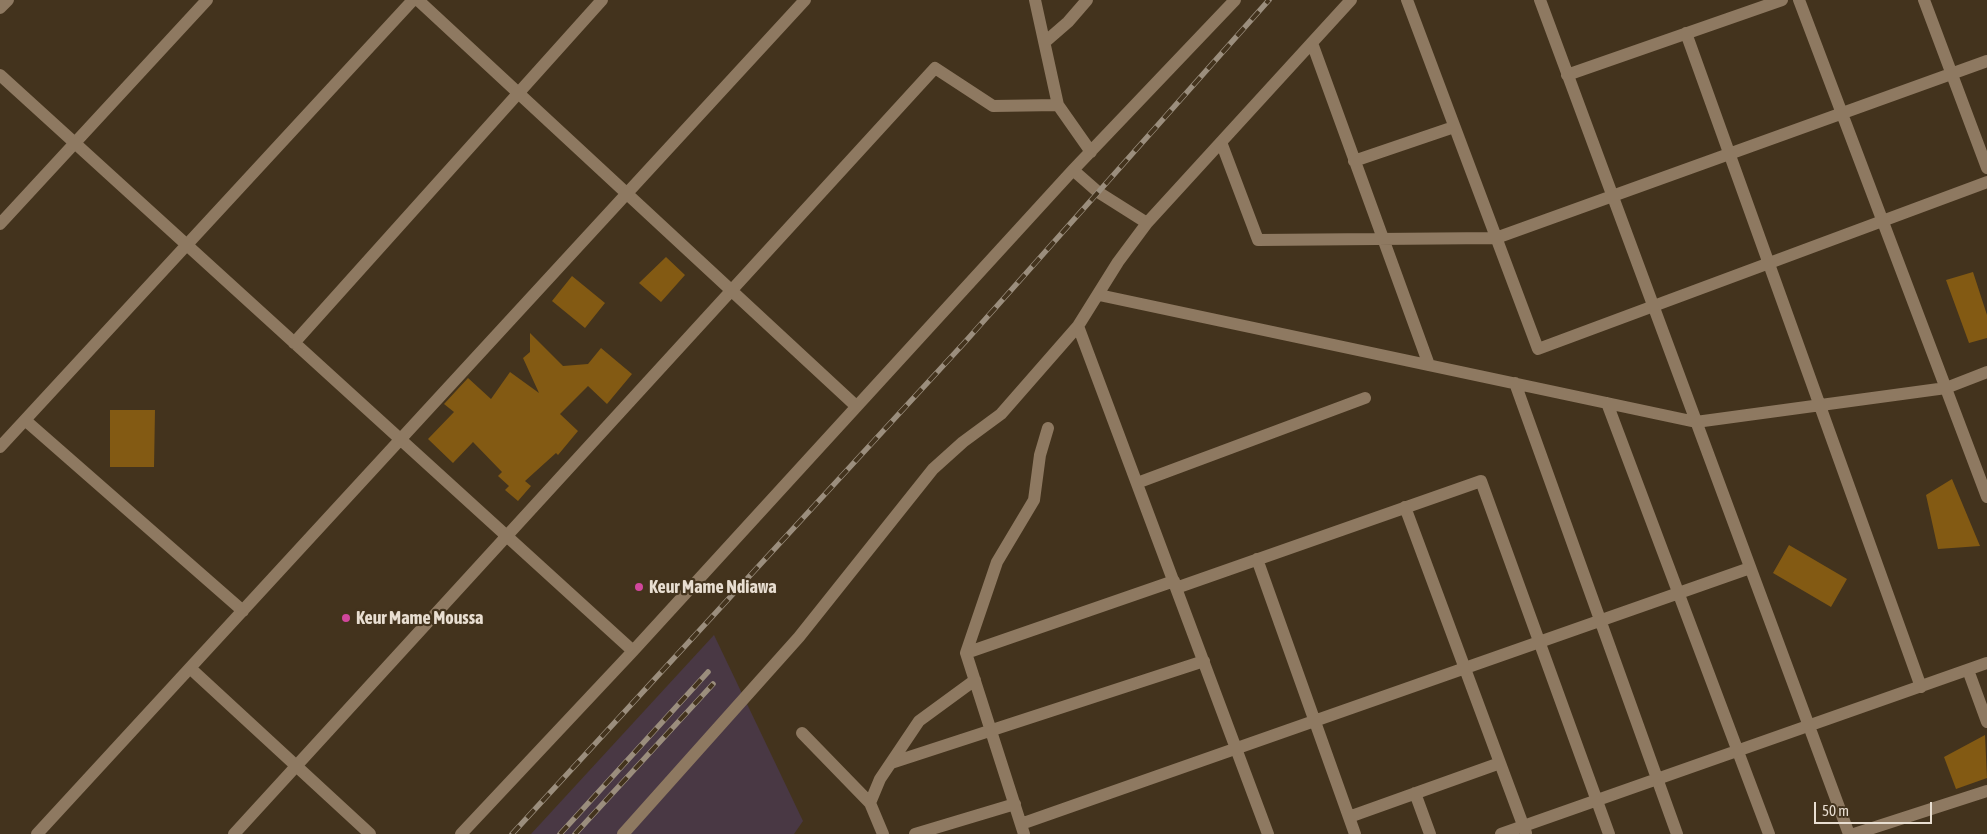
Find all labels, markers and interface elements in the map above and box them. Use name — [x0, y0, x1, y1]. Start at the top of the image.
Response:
place label: Keur Mame Ndiawa — [649, 576, 777, 598]
marker: Keur Mame Ndiawa — [633, 581, 645, 593]
place label: Keur Mame Moussa — [356, 607, 483, 629]
marker: Keur Mame Moussa — [340, 612, 352, 624]
scale bar — [1817, 792, 1934, 824]
text: 50 m — [1822, 802, 1849, 819]

